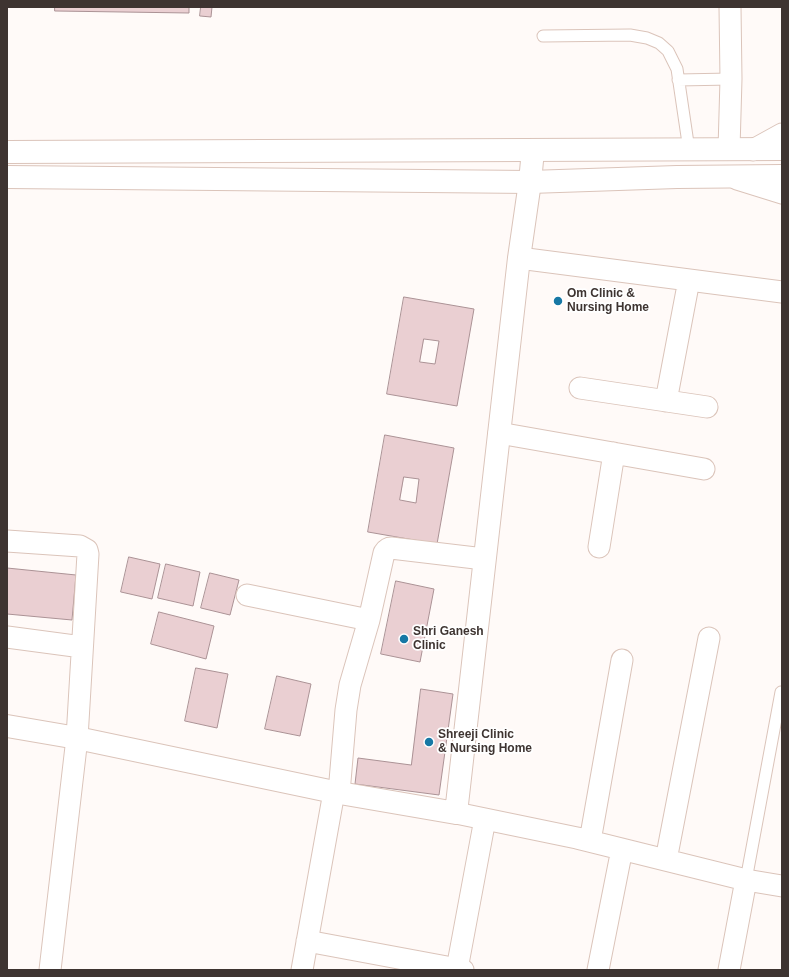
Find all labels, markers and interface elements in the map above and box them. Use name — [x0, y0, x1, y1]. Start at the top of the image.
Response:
place label: Om Clinic & Nursing Home — [567, 287, 649, 315]
marker: Om Clinic & Nursing Home — [552, 295, 564, 307]
place label: Shri Ganesh Clinic — [413, 625, 484, 653]
marker: Shri Ganesh Clinic — [398, 633, 410, 645]
place label: Shreeji Clinic & Nursing Home — [438, 728, 532, 756]
marker: Shreeji Clinic & Nursing Home — [423, 736, 435, 748]

